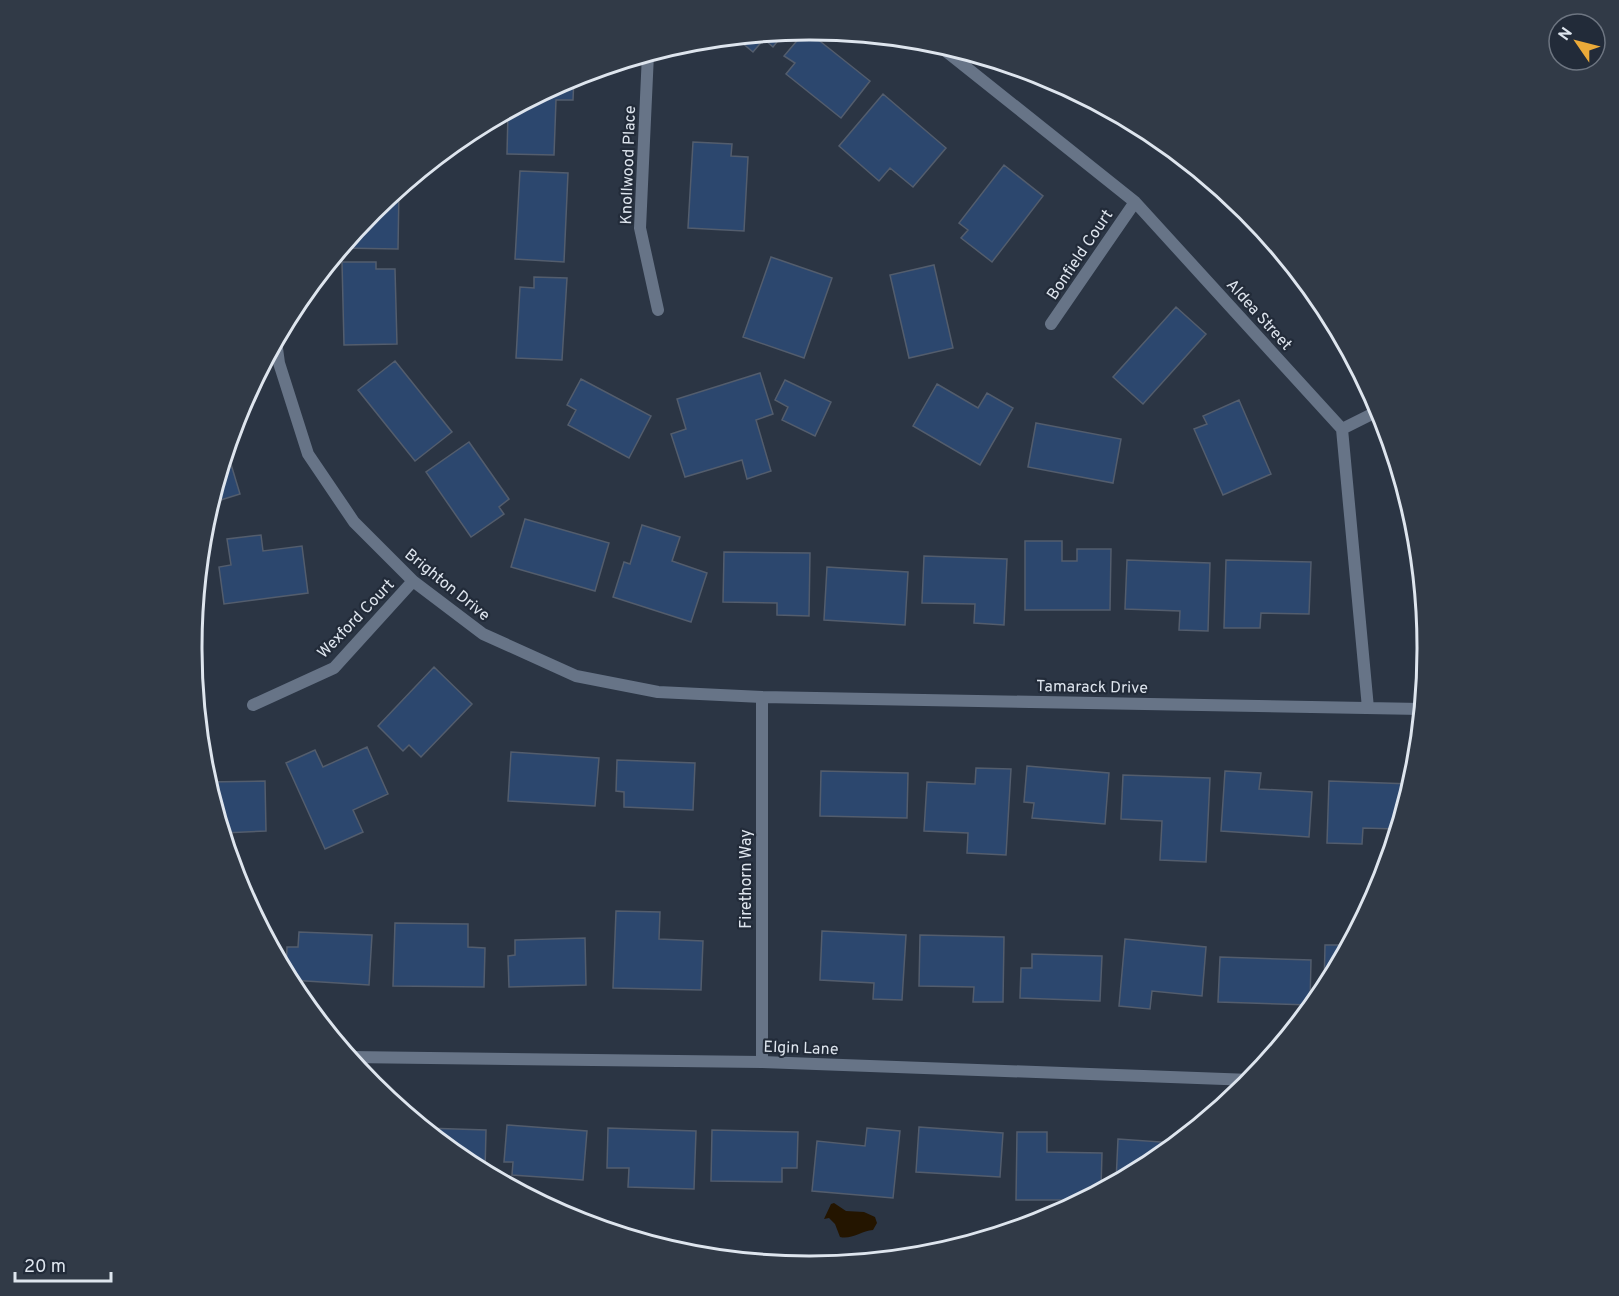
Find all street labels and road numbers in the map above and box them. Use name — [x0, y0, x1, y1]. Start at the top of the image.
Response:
street label: Knollwood Place — [617, 105, 641, 225]
street label: Bonfield Court — [1043, 206, 1118, 304]
street label: Aldea Street — [1221, 276, 1296, 355]
street label: Brighton Drive — [400, 545, 493, 626]
street label: Wexford Court — [314, 575, 399, 663]
street label: Tamarack Drive — [1036, 677, 1148, 699]
street label: Firethorn Way — [737, 829, 757, 929]
street label: Elgin Lane — [763, 1038, 839, 1060]

